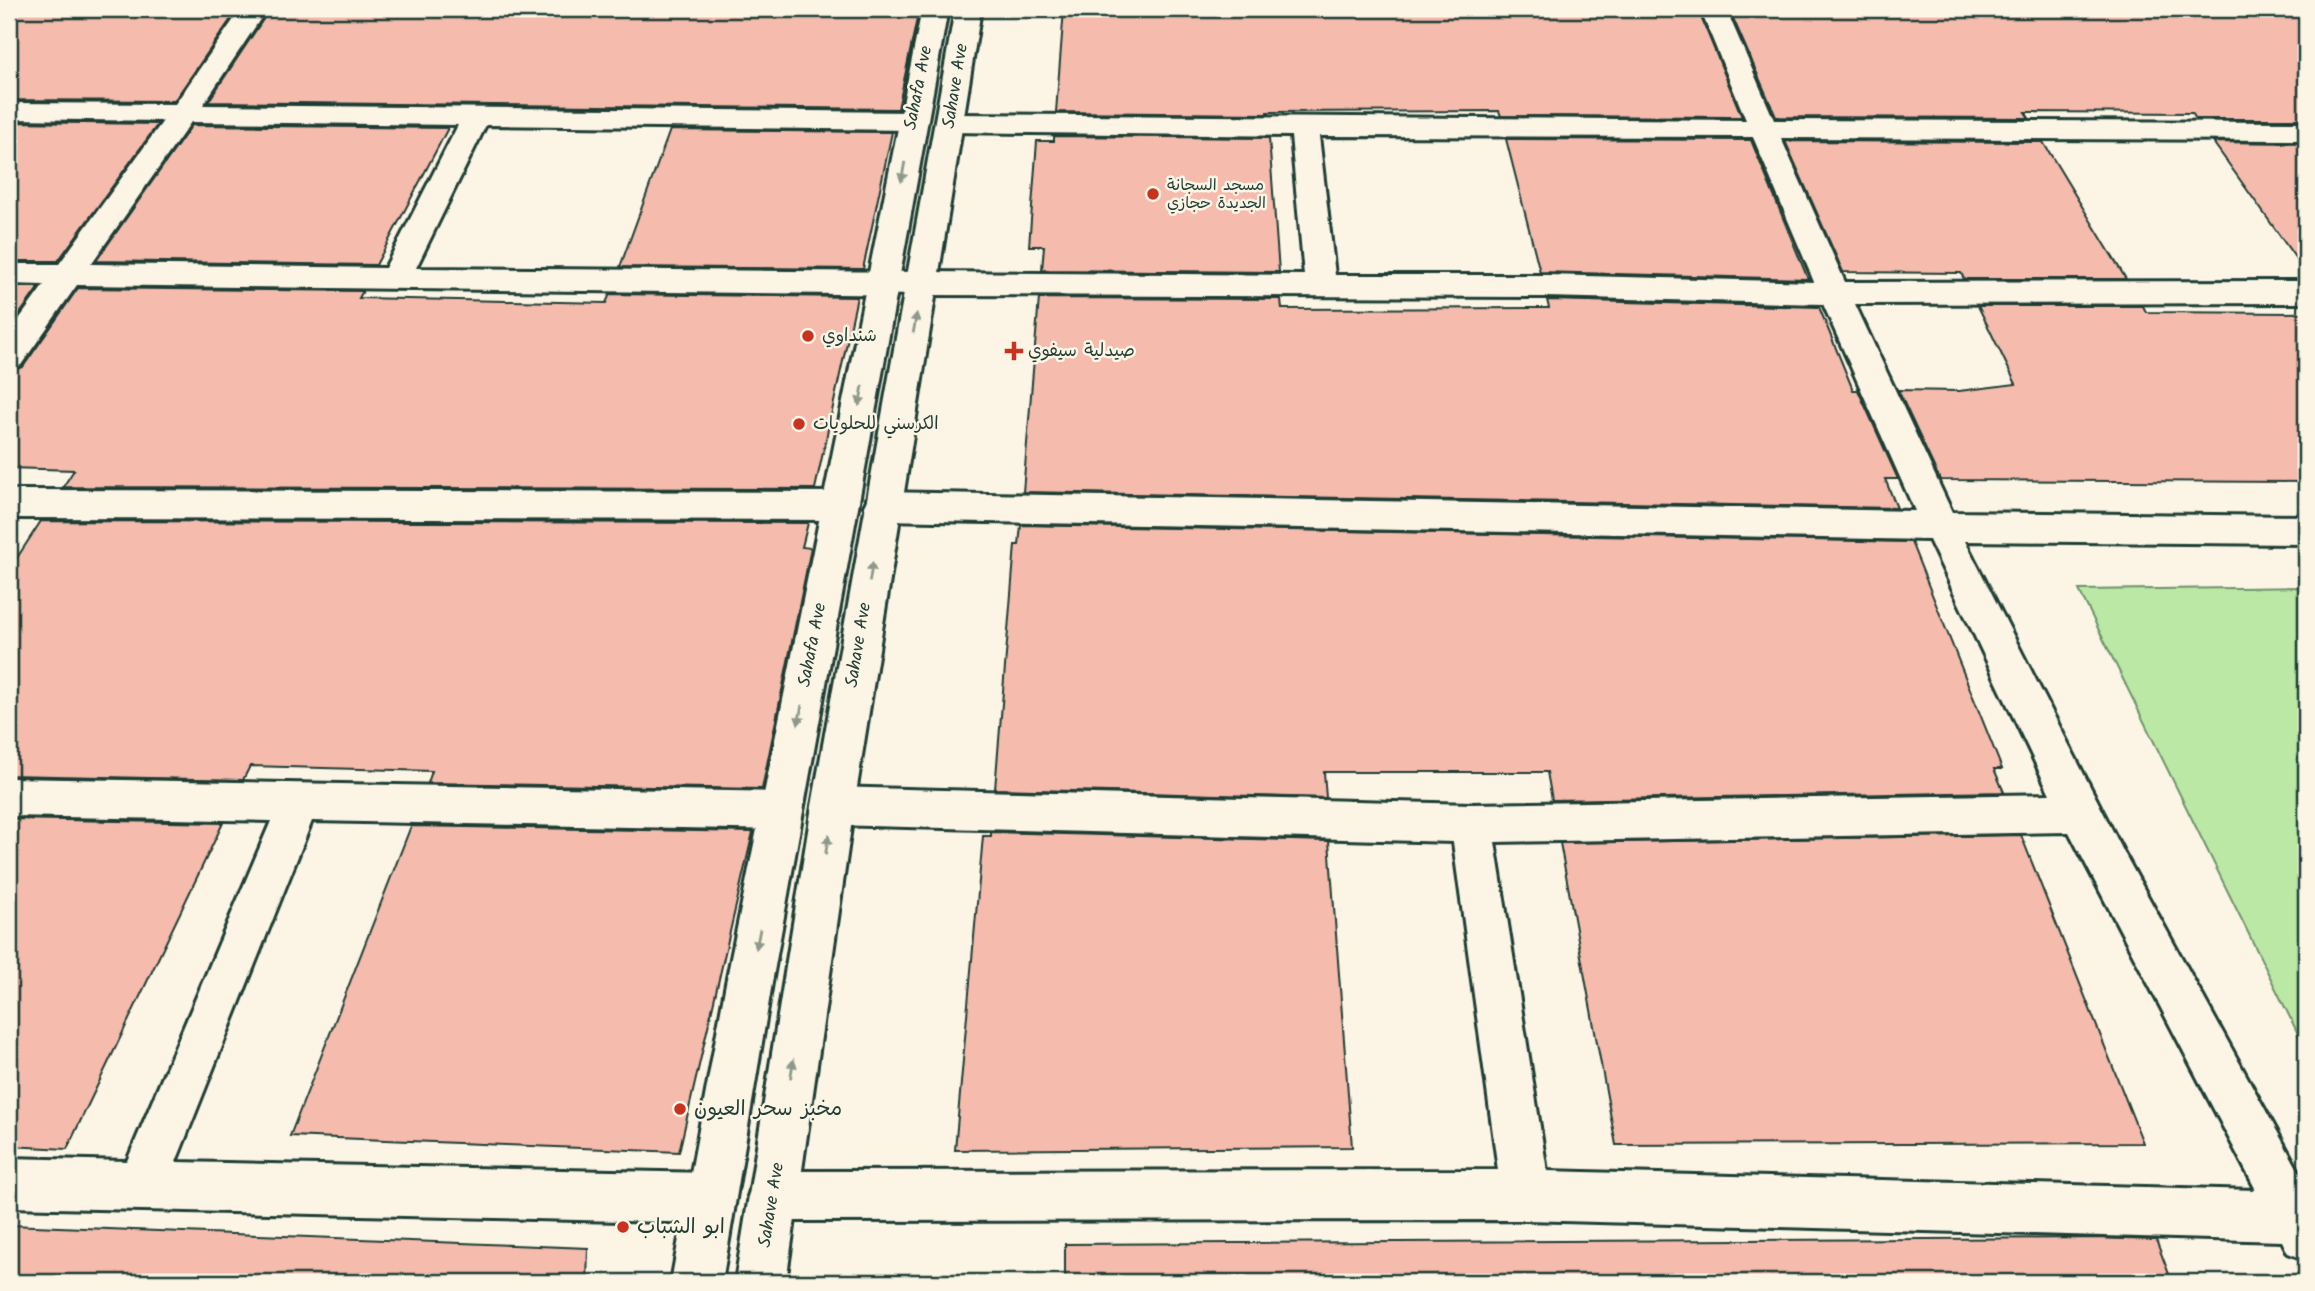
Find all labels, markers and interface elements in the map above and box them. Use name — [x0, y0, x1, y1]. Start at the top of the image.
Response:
street label: Sahave Ave — [935, 41, 977, 131]
street label: Sahafa Ave — [897, 43, 941, 133]
one-way arrow — [897, 161, 908, 183]
place label: مسجد السجانة الجديدة حجازي — [1167, 173, 1266, 216]
marker: مسجد السجانة الجديدة حجازي — [1145, 186, 1161, 202]
one-way arrow — [909, 312, 920, 334]
place label: شنداوي — [822, 322, 877, 351]
marker: شنداوي — [800, 328, 816, 344]
place label: صيدلية سيفوي — [1028, 337, 1135, 366]
marker: صيدلية سيفوي — [1006, 343, 1022, 359]
one-way arrow — [855, 385, 866, 407]
place label: الكرسني للحلويات — [813, 410, 939, 439]
marker: الكرسني للحلويات — [791, 416, 807, 432]
one-way arrow — [866, 561, 877, 583]
street label: Sahafa Ave — [791, 600, 835, 690]
street label: Sahave Ave — [838, 600, 880, 690]
one-way arrow — [794, 704, 805, 726]
one-way arrow — [822, 833, 833, 855]
one-way arrow — [752, 928, 763, 950]
one-way arrow — [787, 1058, 798, 1080]
place label: مخبز سحر العيون — [694, 1093, 842, 1126]
marker: مخبز سحر العيون — [672, 1101, 688, 1117]
street label: Sahave Ave — [751, 1160, 793, 1250]
place label: ابو الشباب — [637, 1211, 725, 1244]
marker: ابو الشباب — [615, 1219, 631, 1235]

